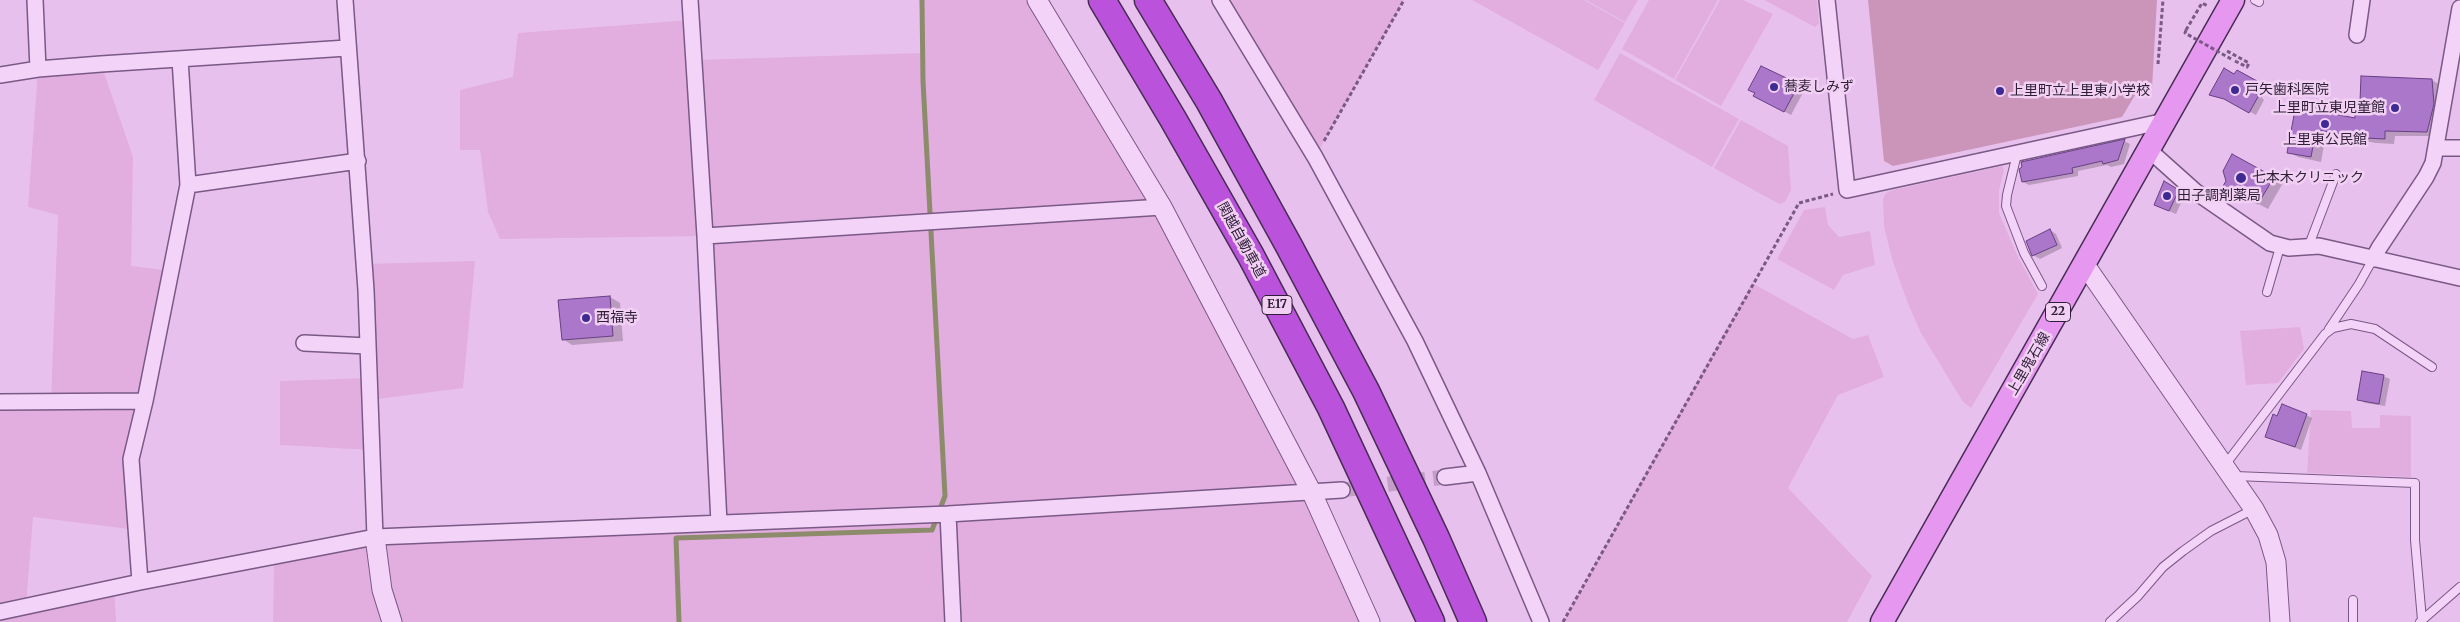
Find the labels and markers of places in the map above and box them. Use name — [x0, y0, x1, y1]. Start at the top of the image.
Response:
place label: 蕎麦しみず — [1784, 79, 1854, 95]
marker: 蕎麦しみず — [1768, 81, 1780, 93]
place label: 戸矢歯科医院 — [2245, 82, 2329, 98]
place label: 上里町立上里東小学校 — [2010, 83, 2150, 99]
marker: 戸矢歯科医院 — [2229, 84, 2241, 96]
marker: 上里町立上里東小学校 — [1994, 85, 2006, 97]
place label: 上里町立東児童館 — [2273, 100, 2385, 116]
marker: 上里町立東児童館 — [2389, 102, 2401, 114]
marker: 上里東公民館 — [2319, 118, 2331, 130]
place label: 上里東公民館 — [2283, 132, 2367, 148]
place label: 七本木クリニック — [2252, 170, 2364, 186]
marker: 七本木クリニック — [2234, 171, 2248, 185]
place label: 田子調剤薬局 — [2177, 188, 2261, 204]
marker: 田子調剤薬局 — [2161, 190, 2173, 202]
place label: 西福寺 — [596, 310, 638, 326]
marker: 西福寺 — [580, 312, 592, 324]

